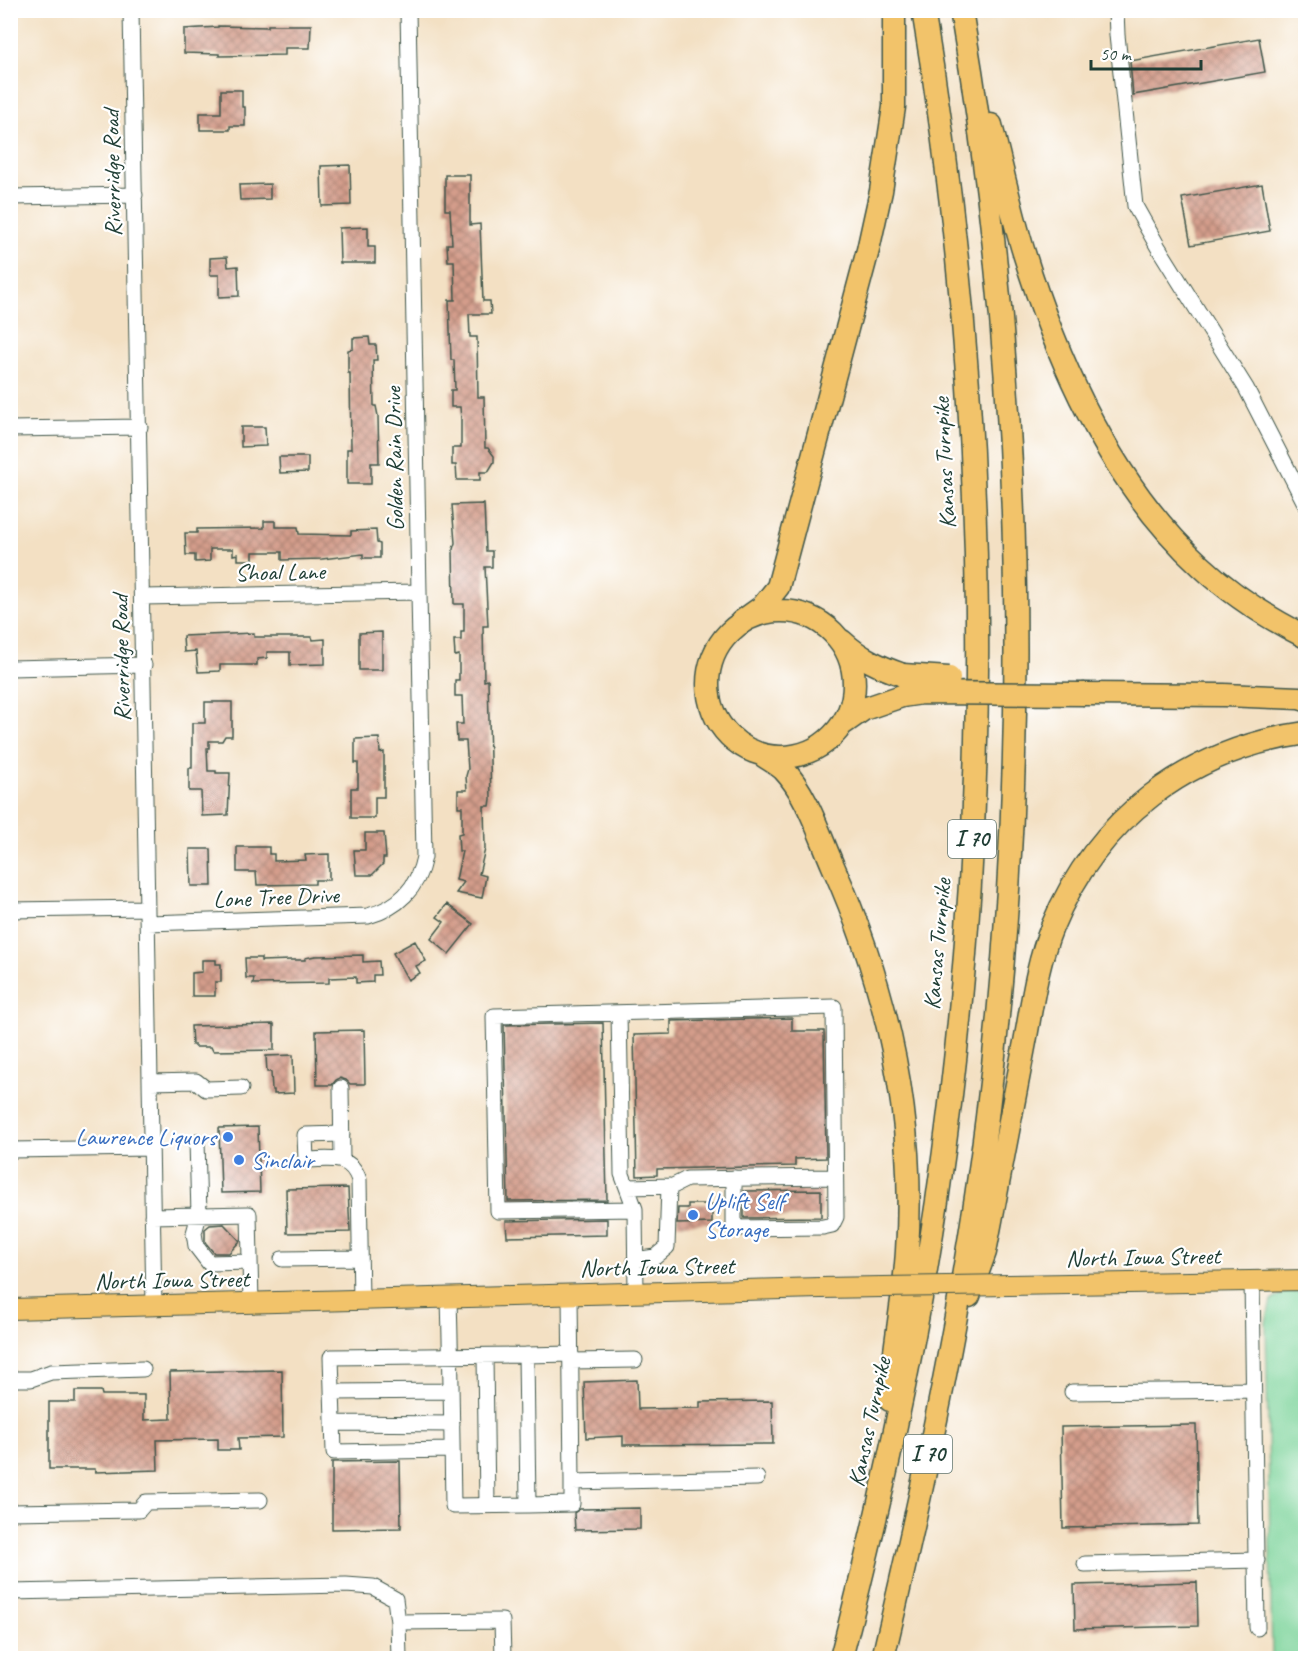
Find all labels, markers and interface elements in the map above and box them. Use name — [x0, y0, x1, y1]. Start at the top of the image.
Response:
scale bar — [1091, 33, 1200, 71]
text: 50 m — [1100, 43, 1133, 65]
street label: Riverridge Road — [96, 106, 128, 237]
street label: Golden Rain Drive — [378, 384, 410, 531]
street label: Kansas Turnpike — [925, 394, 962, 529]
street label: Shoal Lane — [235, 556, 327, 588]
street label: Riverridge Road — [105, 591, 137, 722]
road number: I 70 — [948, 820, 996, 858]
street label: Kansas Turnpike — [916, 875, 958, 1011]
street label: Lone Tree Drive — [213, 880, 342, 914]
place label: Lawrence Liquors — [76, 1122, 219, 1152]
marker: Lawrence Liquors — [221, 1130, 235, 1144]
place label: Sinclair — [251, 1145, 316, 1175]
marker: Sinclair — [232, 1153, 246, 1167]
place label: Uplift Self Storage — [705, 1186, 790, 1244]
marker: Uplift Self Storage — [686, 1208, 700, 1222]
street label: North Iowa Street — [1066, 1241, 1222, 1273]
street label: North Iowa Street — [580, 1251, 736, 1283]
street label: North Iowa Street — [95, 1264, 251, 1296]
street label: Kansas Turnpike — [841, 1352, 898, 1489]
road number: I 70 — [904, 1435, 952, 1473]

